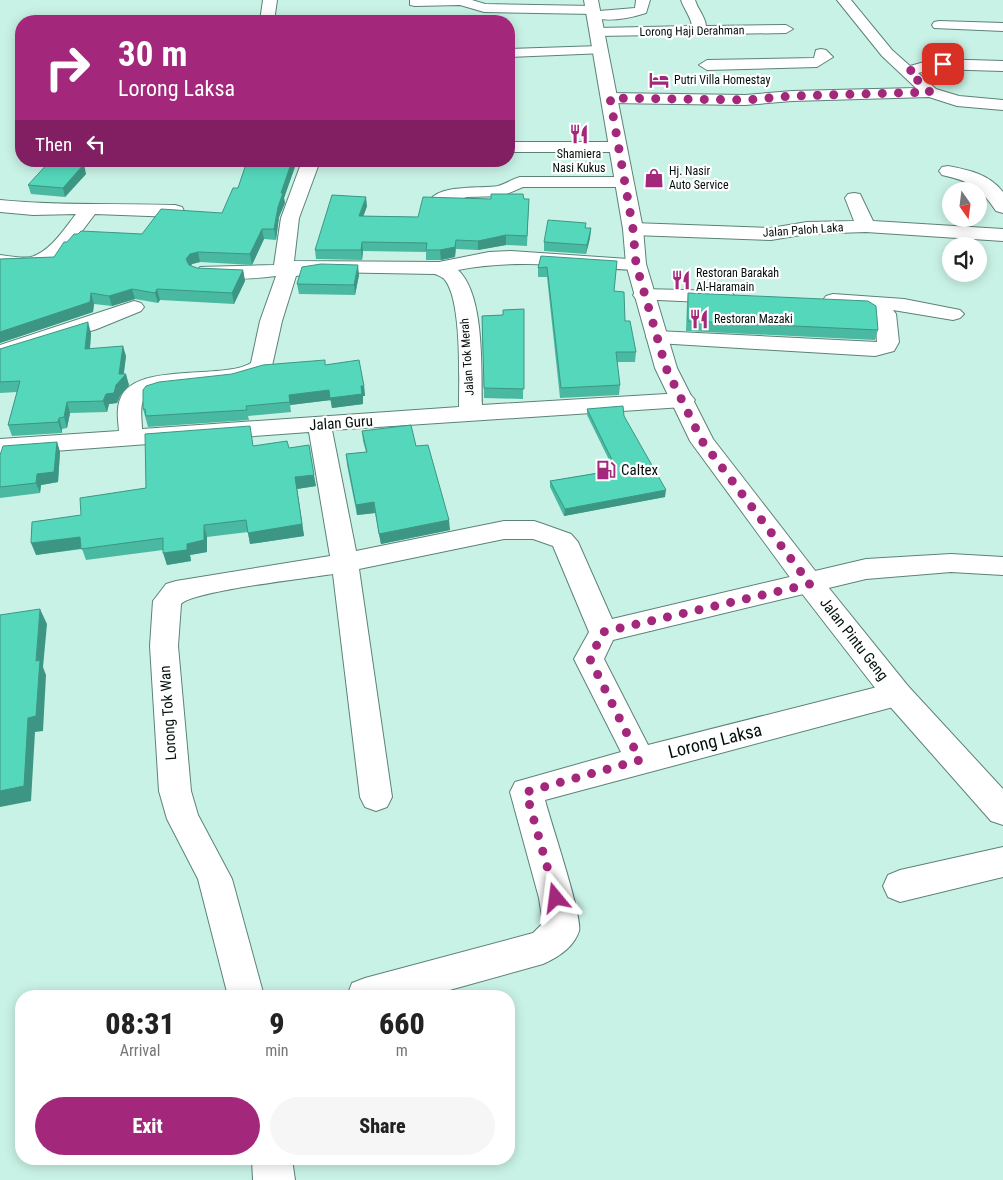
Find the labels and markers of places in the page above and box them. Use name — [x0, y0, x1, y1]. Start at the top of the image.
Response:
pin — [922, 43, 964, 85]
hotel icon: Putri Villa Homestay — [648, 69, 670, 91]
place label: Putri Villa Homestay — [674, 73, 770, 87]
restaurant icon: Shamiera Nasi Kukus — [568, 123, 590, 145]
place label: Shamiera Nasi Kukus — [552, 147, 606, 175]
place label: Hj. Nasir Auto Service — [669, 164, 729, 192]
shop icon: Hj. Nasir Auto Service — [643, 167, 665, 189]
place label: Restoran Barakah Al-Haramain — [696, 266, 779, 294]
restaurant icon: Restoran Barakah Al-Haramain — [670, 269, 692, 291]
restaurant icon: Restoran Mazaki — [688, 308, 710, 330]
place label: Restoran Mazaki — [714, 312, 793, 326]
fuel station icon: Caltex — [595, 459, 617, 481]
place label: Caltex — [621, 461, 659, 479]

